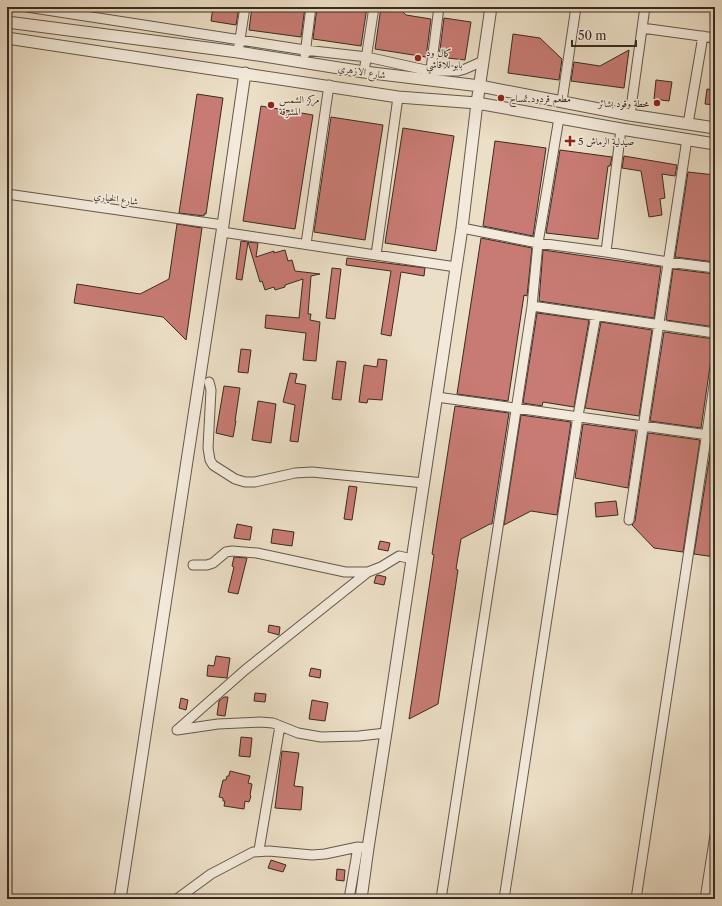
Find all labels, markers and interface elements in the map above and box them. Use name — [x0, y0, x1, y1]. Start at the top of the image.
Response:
scale bar — [572, 22, 636, 48]
text: 50 m — [578, 28, 607, 43]
place label: كمال ود بابو للاقاشي — [426, 46, 463, 74]
marker: كمال ود بابو للاقاشي — [413, 53, 423, 63]
street label: شارع الازهري — [337, 61, 387, 85]
place label: مطعم قردود تمساح — [509, 92, 571, 108]
place label: مركز الشمس المشرقة — [279, 93, 319, 118]
marker: مطعم قردود تمساح — [496, 93, 506, 103]
place label: محطة وقود بشائر — [597, 97, 649, 110]
marker: محطة وقود بشائر — [652, 98, 662, 108]
marker: مركز الشمس المشرقة — [266, 100, 276, 110]
place label: صيدلية الرماش 5 — [578, 135, 634, 148]
marker: صيدلية الرماش 5 — [565, 136, 575, 146]
street label: شارع الخياري — [92, 189, 139, 211]

